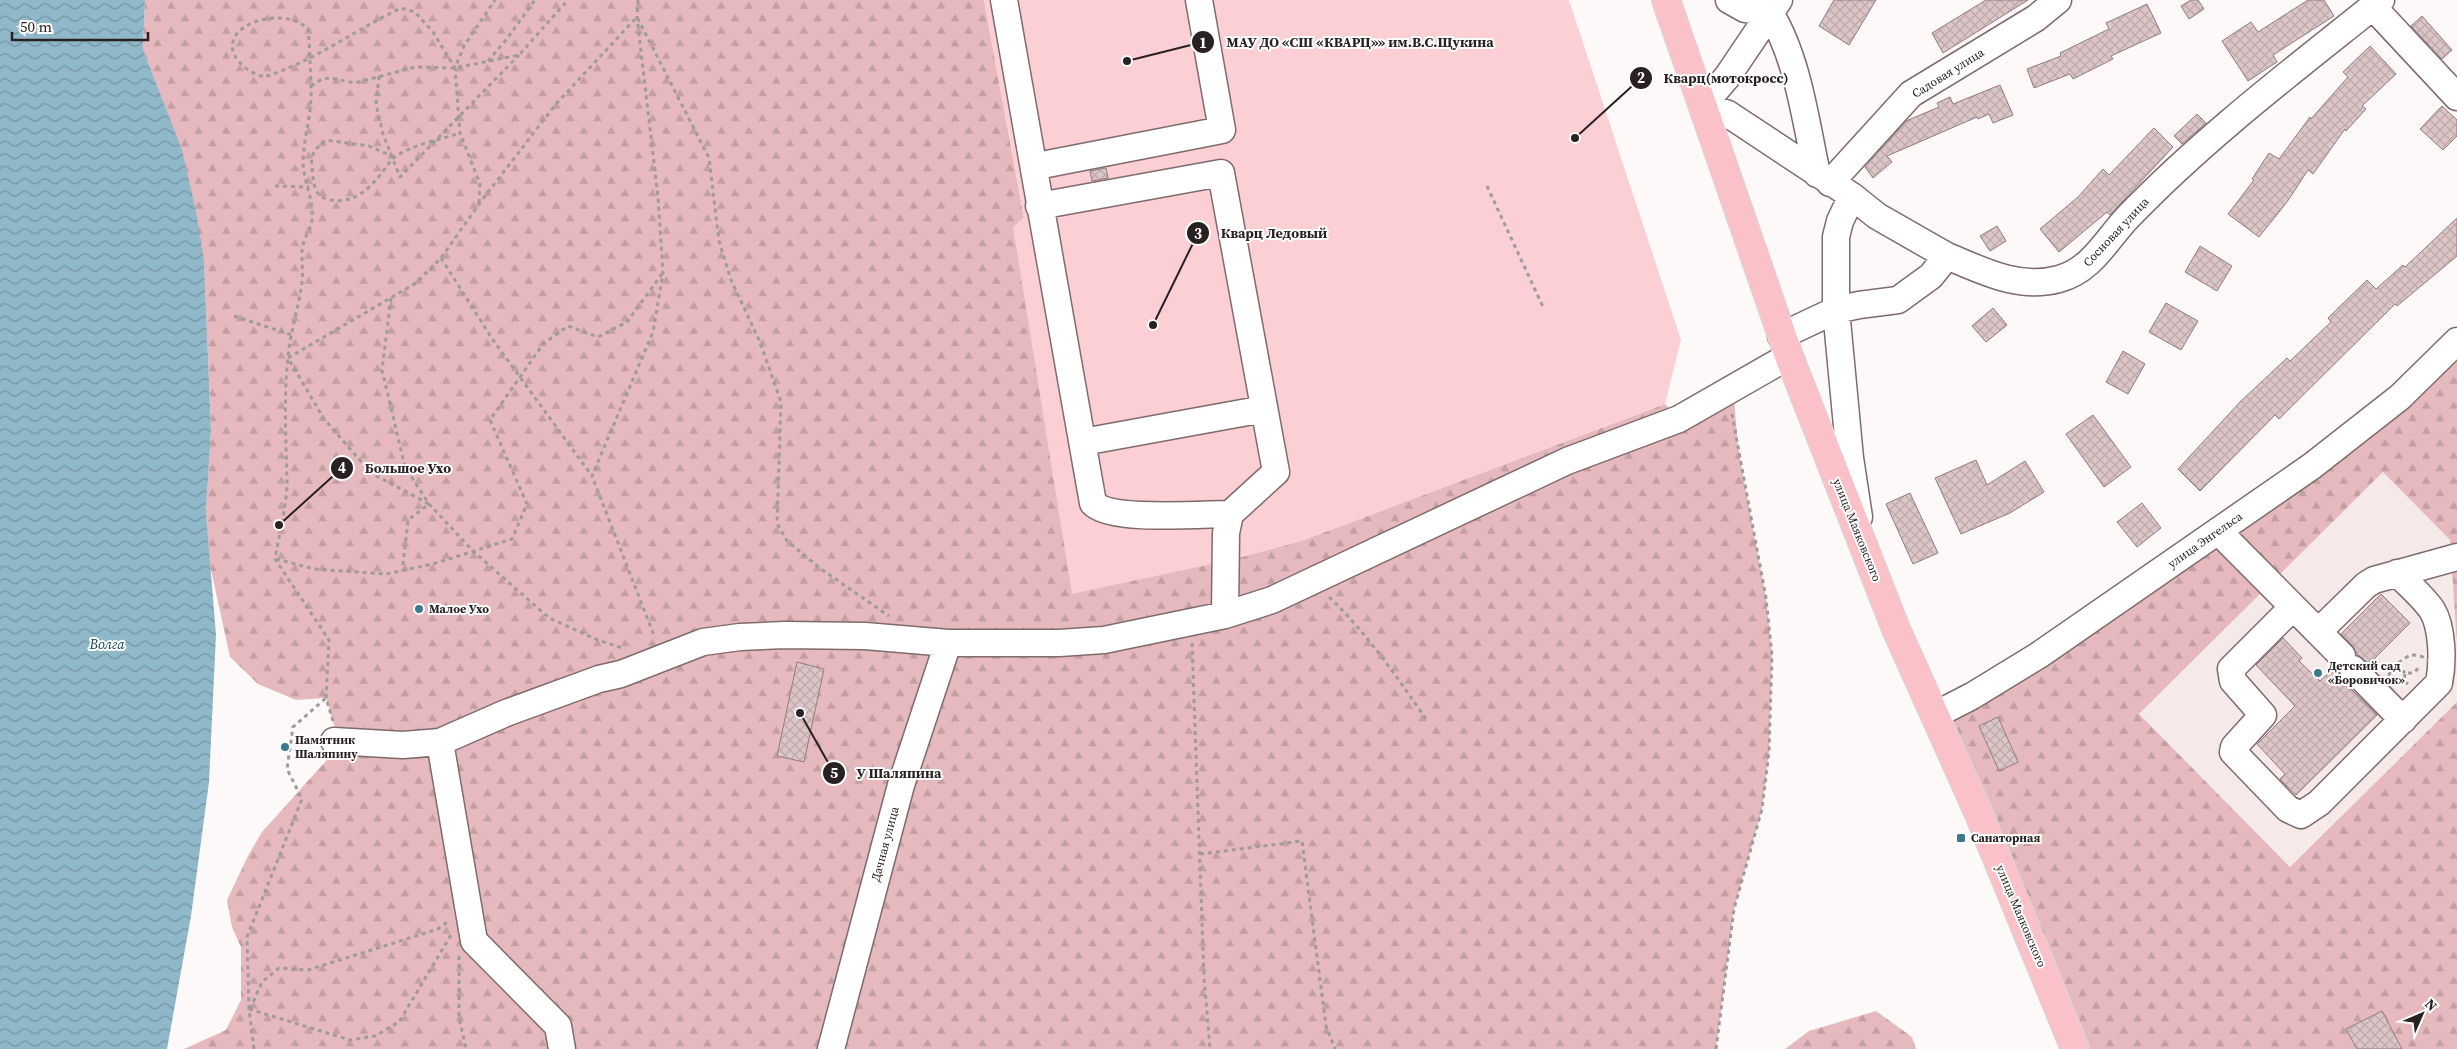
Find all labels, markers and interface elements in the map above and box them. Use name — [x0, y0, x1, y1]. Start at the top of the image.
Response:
scale bar — [12, 10, 149, 42]
text: 50 m — [20, 16, 52, 37]
callout: МАУ ДО «СШ «КВАРЦ»» им.В.С.Щукина — [1191, 28, 1503, 57]
text: 1 — [1199, 32, 1207, 53]
text: МАУ ДО «СШ «КВАРЦ»» им.В.С.Щукина — [1226, 32, 1494, 52]
street label: Садовая улица — [1909, 44, 1988, 102]
callout: Кварц(мотокросс) — [1629, 63, 1799, 92]
text: 2 — [1637, 67, 1645, 88]
text: Кварц(мотокросс) — [1663, 68, 1789, 88]
street label: Сосновая улица — [2080, 193, 2153, 270]
callout: Кварц Ледовый — [1185, 219, 1337, 248]
text: 3 — [1194, 223, 1202, 244]
text: Кварц Ледовый — [1221, 223, 1327, 243]
callout: Большое Ухо — [330, 453, 461, 482]
text: 4 — [338, 457, 346, 478]
text: Большое Ухо — [365, 458, 451, 478]
street label: улица Маяковского — [1829, 476, 1885, 584]
street label: улица Энгельса — [2164, 508, 2246, 572]
place label: Малое Ухо — [429, 601, 489, 617]
marker: Малое Ухо — [413, 603, 425, 615]
water label: Волга — [88, 634, 125, 654]
place label: Детский сад «Боровичок» — [2328, 658, 2405, 688]
marker: Детский сад «Боровичок» — [2312, 667, 2324, 679]
place label: Памятник Шаляпину — [295, 732, 358, 762]
marker: Памятник Шаляпину — [279, 741, 291, 753]
callout: У Шаляпина — [821, 758, 952, 787]
text: 5 — [830, 762, 838, 783]
text: У Шаляпина — [856, 763, 942, 783]
street label: Дачная улица — [867, 804, 903, 883]
place label: Санаторная — [1971, 830, 2040, 846]
marker: Санаторная — [1955, 832, 1967, 844]
street label: улица Маяковского — [1992, 862, 2050, 970]
north arrow — [2397, 989, 2447, 1039]
text: N — [2421, 994, 2442, 1015]

